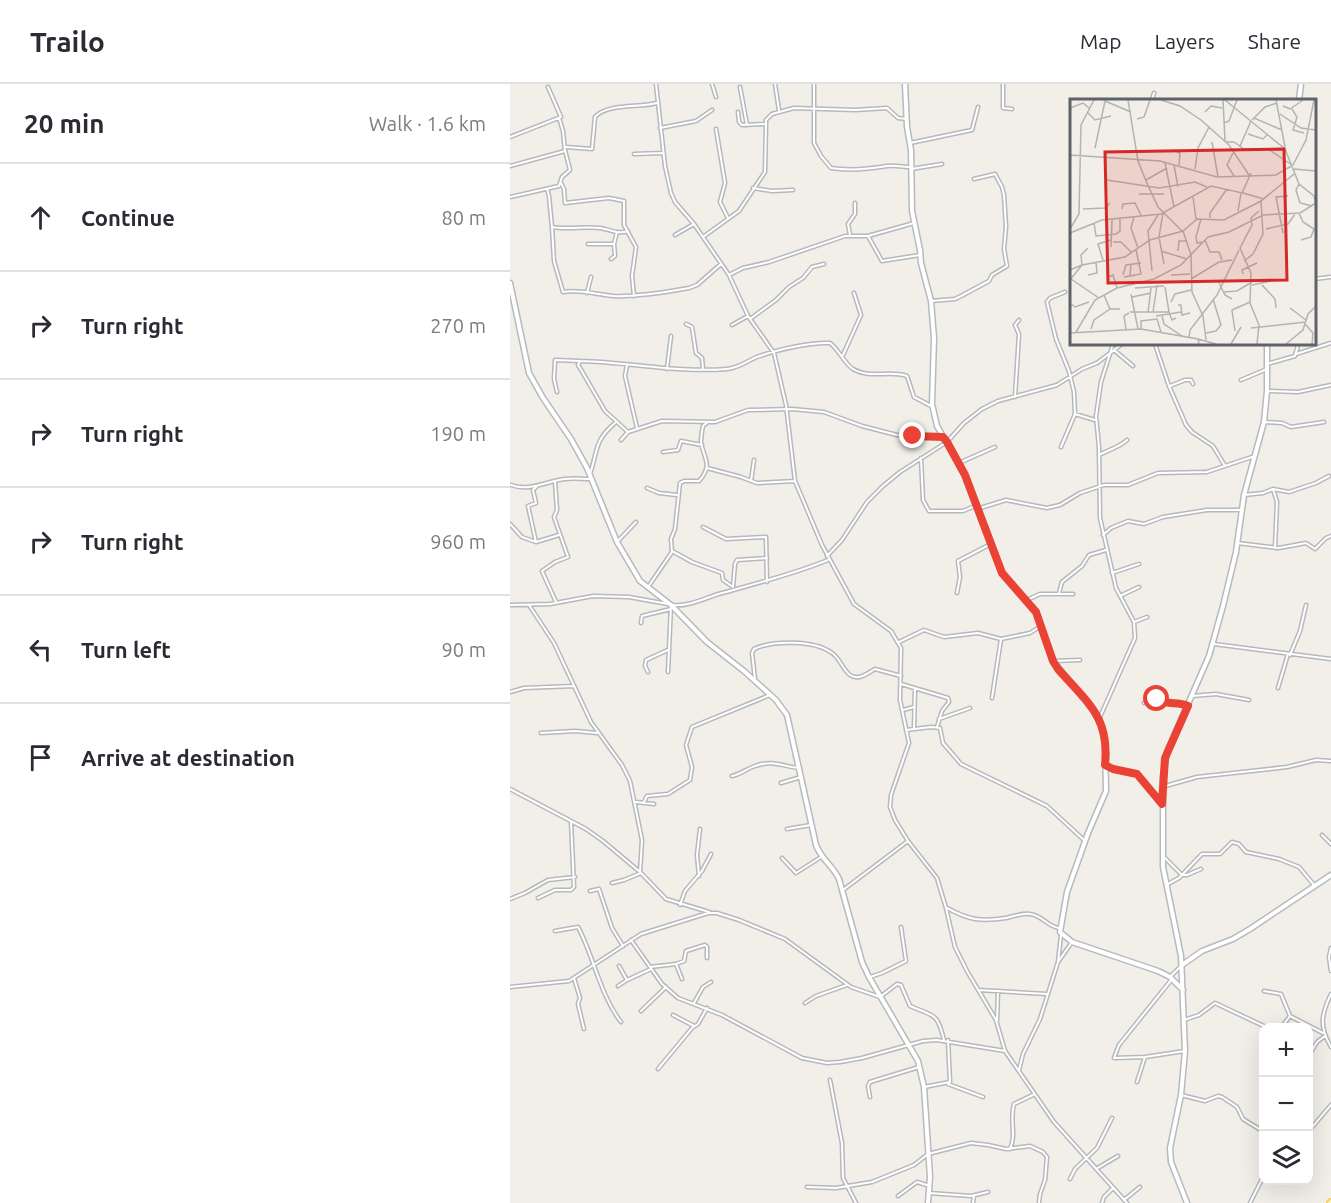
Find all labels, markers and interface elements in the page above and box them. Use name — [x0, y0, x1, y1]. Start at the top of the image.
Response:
text: Trailo — [30, 26, 105, 57]
text: Map — [1080, 29, 1121, 53]
text: Layers — [1154, 29, 1215, 53]
text: Share — [1248, 29, 1301, 53]
inset map — [1070, 99, 1316, 345]
text: 20 min — [24, 109, 104, 138]
text: Walk · 1.6 km — [369, 112, 486, 135]
icon: ahead — [24, 201, 57, 234]
text: Continue — [81, 205, 175, 230]
text: 80 m — [442, 206, 486, 229]
icon: right — [24, 309, 57, 342]
text: Turn right — [81, 313, 183, 338]
text: 270 m — [430, 314, 486, 337]
icon: right — [24, 417, 57, 450]
text: Turn right — [81, 421, 183, 446]
text: 190 m — [430, 422, 486, 445]
route end — [899, 422, 925, 448]
icon: right — [24, 525, 57, 558]
text: Turn right — [81, 529, 183, 554]
text: 960 m — [430, 530, 486, 553]
icon: left — [24, 633, 57, 666]
text: Turn left — [81, 637, 171, 662]
text: 90 m — [442, 638, 486, 661]
route start — [1143, 685, 1169, 711]
icon: arrive — [24, 741, 57, 774]
text: Arrive at destination — [81, 745, 295, 770]
map controls — [1259, 1023, 1313, 1185]
button: + — [1259, 1023, 1313, 1077]
button: − — [1259, 1077, 1313, 1131]
button: layers — [1259, 1131, 1313, 1185]

